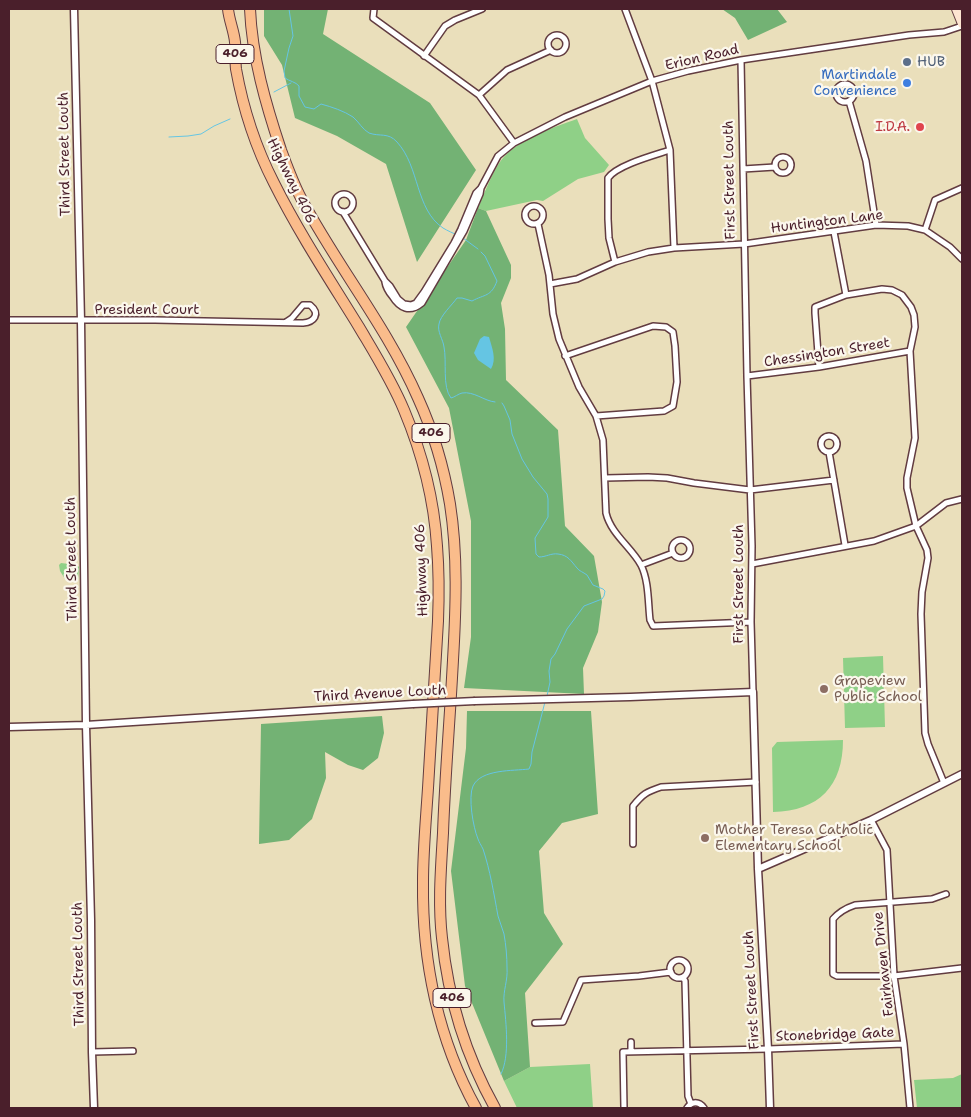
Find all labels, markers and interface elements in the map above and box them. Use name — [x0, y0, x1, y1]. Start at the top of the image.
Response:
street label: Erion Road — [664, 41, 740, 75]
road number: 406 — [216, 44, 254, 64]
place label: HUB — [917, 54, 945, 70]
marker: HUB — [901, 56, 913, 68]
place label: Martindale Convenience — [814, 67, 897, 100]
marker: Martindale Convenience — [901, 77, 913, 89]
street label: Third Street Louth — [56, 92, 74, 216]
place label: I.D.A. — [875, 119, 910, 135]
street label: First Street Louth — [721, 120, 739, 240]
marker: I.D.A. — [914, 121, 926, 133]
street label: Highway 406 — [263, 135, 319, 227]
street label: Huntington Lane — [770, 207, 884, 237]
street label: President Court — [95, 302, 199, 318]
street label: Chessington Street — [763, 335, 891, 371]
road number: 406 — [412, 423, 450, 442]
street label: Third Street Louth — [63, 497, 81, 621]
street label: Highway 406 — [412, 523, 432, 617]
street label: First Street Louth — [731, 524, 747, 644]
place label: Grapeview Public School — [834, 673, 922, 706]
street label: Third Avenue Louth — [313, 682, 447, 706]
marker: Grapeview Public School — [818, 683, 830, 695]
place label: Mother Teresa Catholic Elementary School — [715, 822, 873, 854]
marker: Mother Teresa Catholic Elementary School — [699, 832, 711, 844]
street label: Third Street Louth — [70, 902, 88, 1026]
street label: Fairhaven Drive — [870, 911, 898, 1017]
street label: First Street Louth — [740, 930, 764, 1050]
road number: 406 — [433, 988, 471, 1008]
street label: Stonebridge Gate — [775, 1025, 895, 1045]

